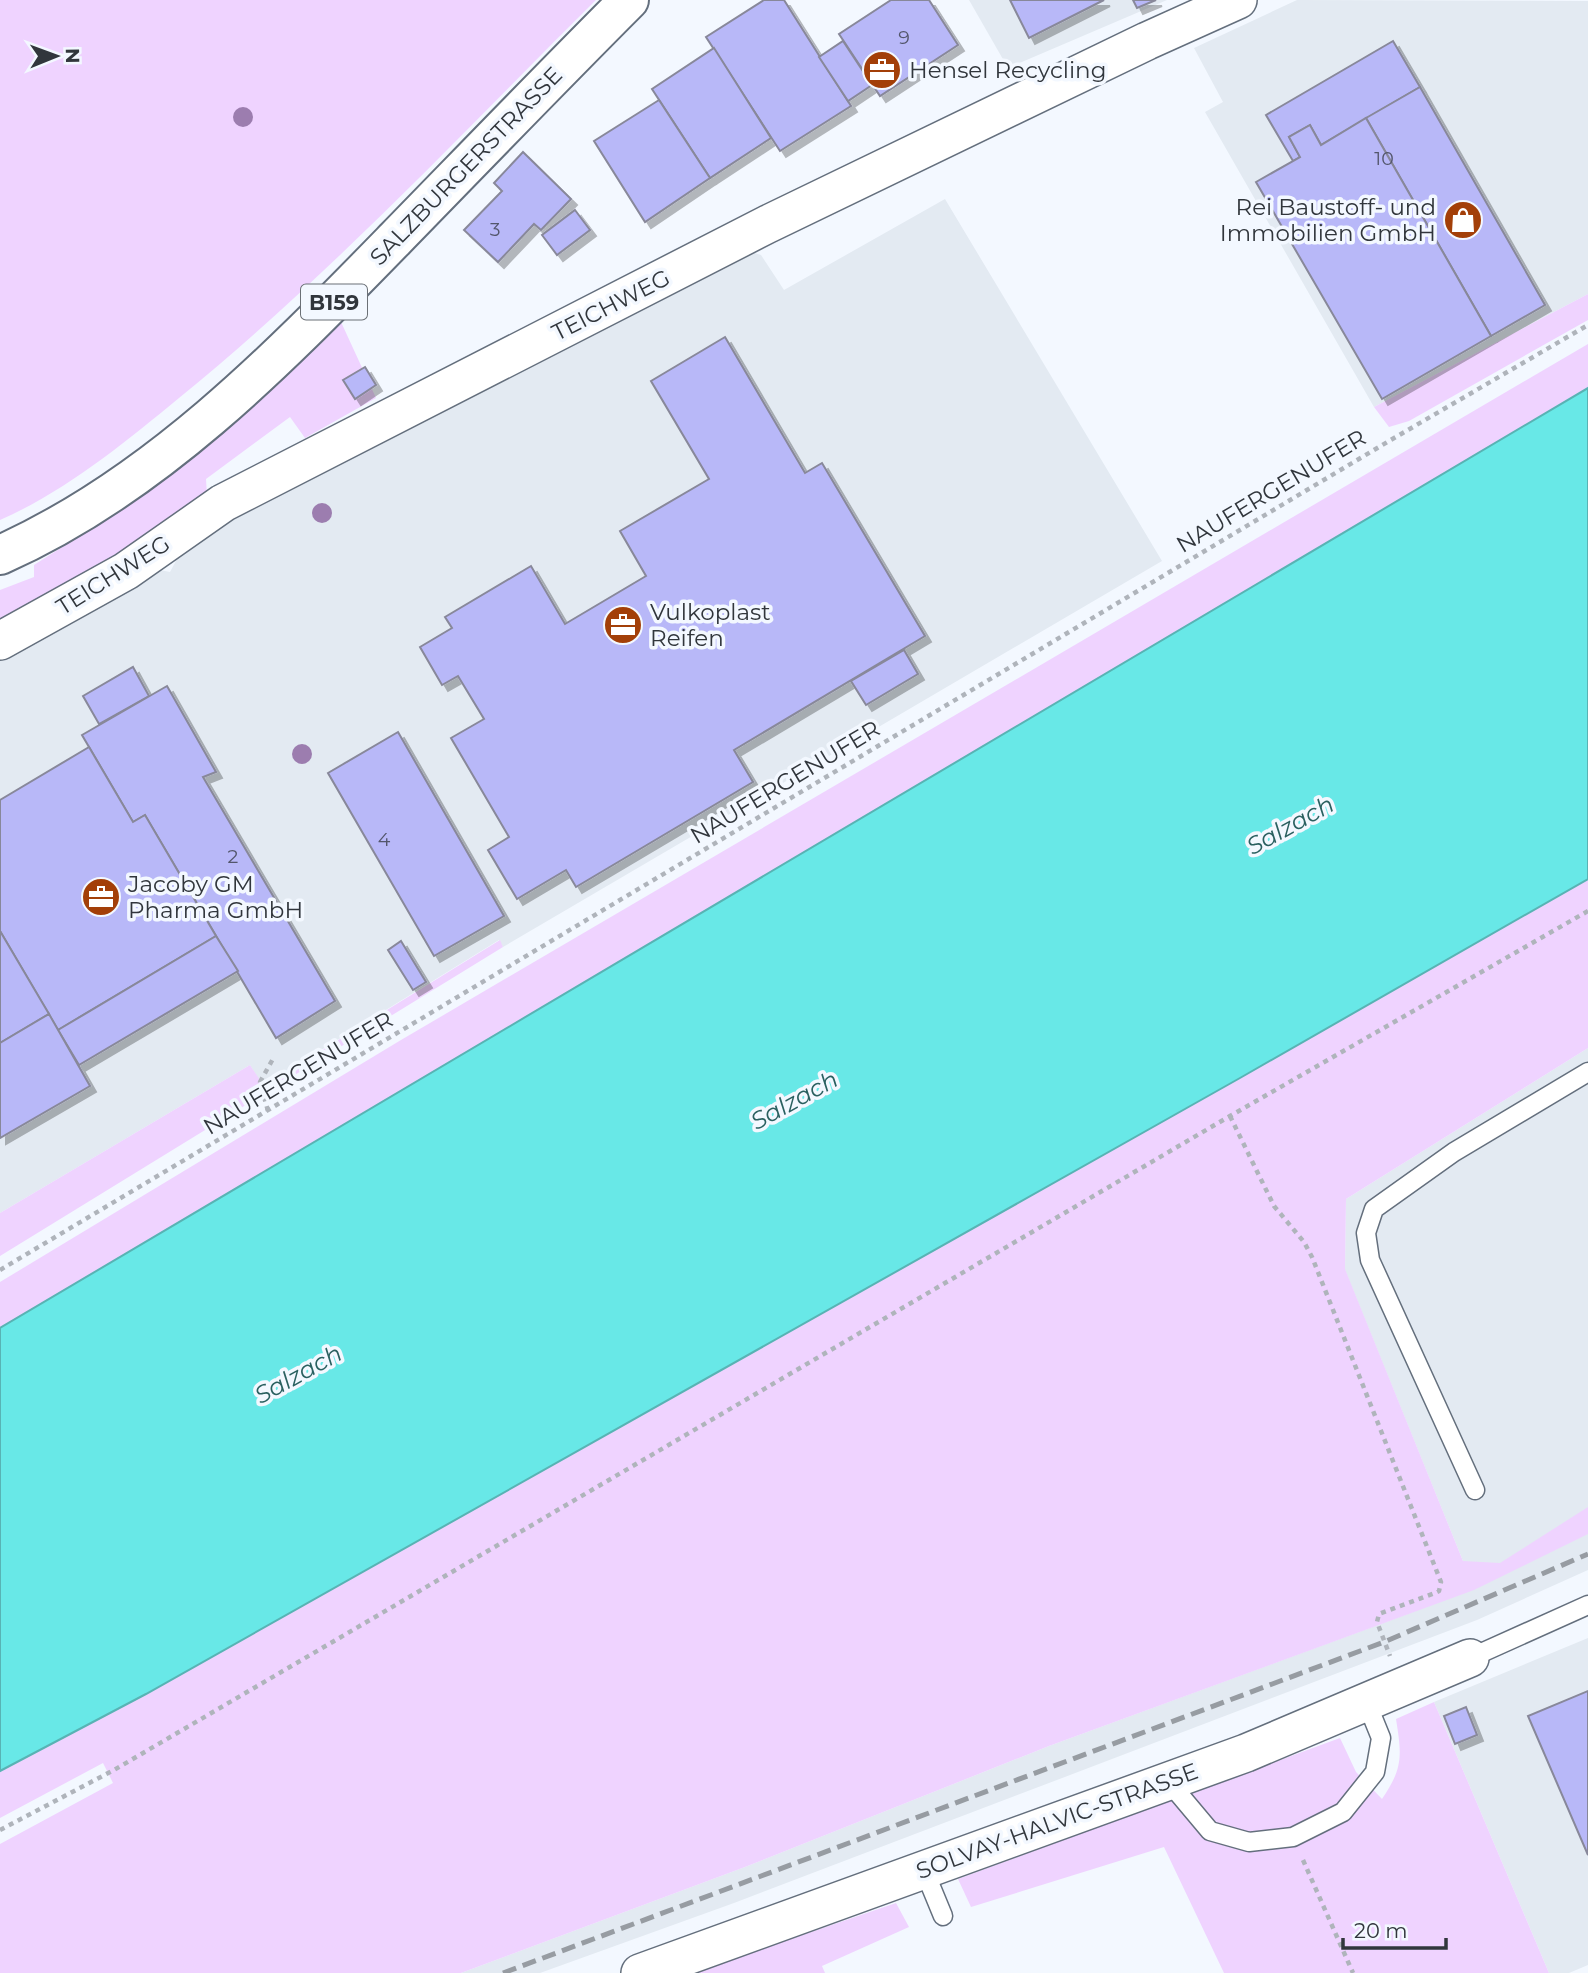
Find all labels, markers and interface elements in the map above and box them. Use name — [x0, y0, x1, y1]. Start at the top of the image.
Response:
north arrow — [21, 21, 91, 91]
house number: 9 — [898, 26, 910, 49]
text: N — [61, 48, 84, 64]
office icon: Hensel Recycling — [861, 49, 903, 91]
place label: Hensel Recycling — [909, 56, 1106, 84]
street label: SALZBURGERSTRASSE — [364, 61, 568, 271]
house number: 10 — [1374, 147, 1394, 170]
place label: Rei Baustoff- und Immobilien GmbH — [1220, 193, 1436, 247]
shop icon: Rei Baustoff- und Immobilien GmbH — [1442, 199, 1484, 241]
house number: 3 — [490, 218, 500, 241]
street label: TEICHWEG — [547, 263, 675, 347]
road number: B159 — [301, 284, 367, 320]
street label: NAUFERGENUFER — [1171, 423, 1371, 559]
street label: TEICHWEG — [51, 529, 175, 621]
place label: Vulkoplast Reifen — [650, 598, 771, 652]
office icon: Vulkoplast Reifen — [602, 604, 644, 646]
street label: NAUFERGENUFER — [685, 714, 885, 850]
water label: Salzach — [1241, 789, 1339, 861]
house number: 4 — [378, 828, 391, 851]
house number: 2 — [228, 845, 239, 868]
place label: Jacoby GM Pharma GmbH — [127, 870, 303, 924]
office icon: Jacoby GM Pharma GmbH — [80, 876, 122, 918]
street label: NAUFERGENUFER — [198, 1005, 398, 1141]
water label: Salzach — [745, 1064, 843, 1136]
water label: Salzach — [249, 1338, 347, 1410]
street label: SOLVAY-HALVIC-STRASSE — [912, 1757, 1202, 1885]
scale bar — [1343, 1906, 1446, 1950]
text: 20 m — [1354, 1918, 1408, 1943]

